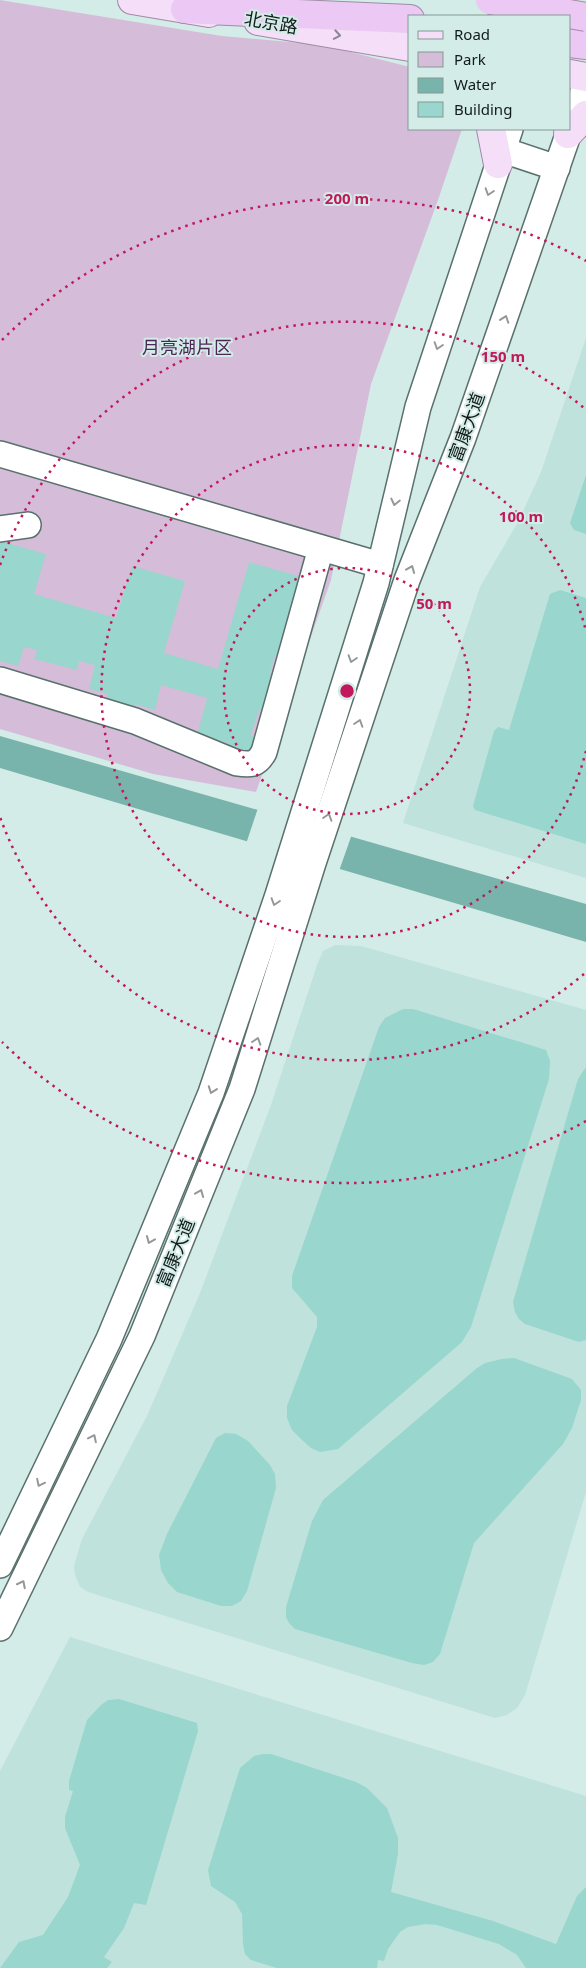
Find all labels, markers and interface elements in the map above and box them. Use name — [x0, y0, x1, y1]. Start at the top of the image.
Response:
street label: 北京路 — [243, 6, 300, 39]
legend — [408, 15, 571, 130]
text: Road — [454, 24, 490, 44]
one-way arrow — [333, 29, 341, 39]
text: Park — [454, 49, 486, 69]
text: Water — [454, 74, 496, 94]
text: Building — [454, 99, 512, 119]
one-way arrow — [485, 187, 495, 195]
text: 200 m — [325, 188, 369, 208]
one-way arrow — [499, 315, 509, 323]
park label: 月亮湖片区 — [142, 335, 232, 359]
one-way arrow — [434, 341, 444, 350]
text: 150 m — [481, 346, 525, 366]
street label: 富康大道 — [442, 389, 490, 465]
one-way arrow — [390, 498, 401, 507]
text: 100 m — [499, 506, 543, 526]
one-way arrow — [405, 565, 415, 574]
text: 50 m — [416, 593, 452, 613]
one-way arrow — [348, 654, 358, 663]
centre of rings — [338, 682, 356, 700]
one-way arrow — [353, 719, 363, 728]
one-way arrow — [322, 813, 332, 821]
one-way arrow — [271, 898, 281, 906]
one-way arrow — [251, 1037, 261, 1046]
one-way arrow — [208, 1085, 218, 1093]
one-way arrow — [194, 1189, 204, 1198]
street label: 富康大道 — [150, 1215, 200, 1290]
one-way arrow — [146, 1235, 156, 1244]
one-way arrow — [87, 1434, 97, 1443]
one-way arrow — [35, 1478, 46, 1487]
one-way arrow — [16, 1580, 26, 1589]

